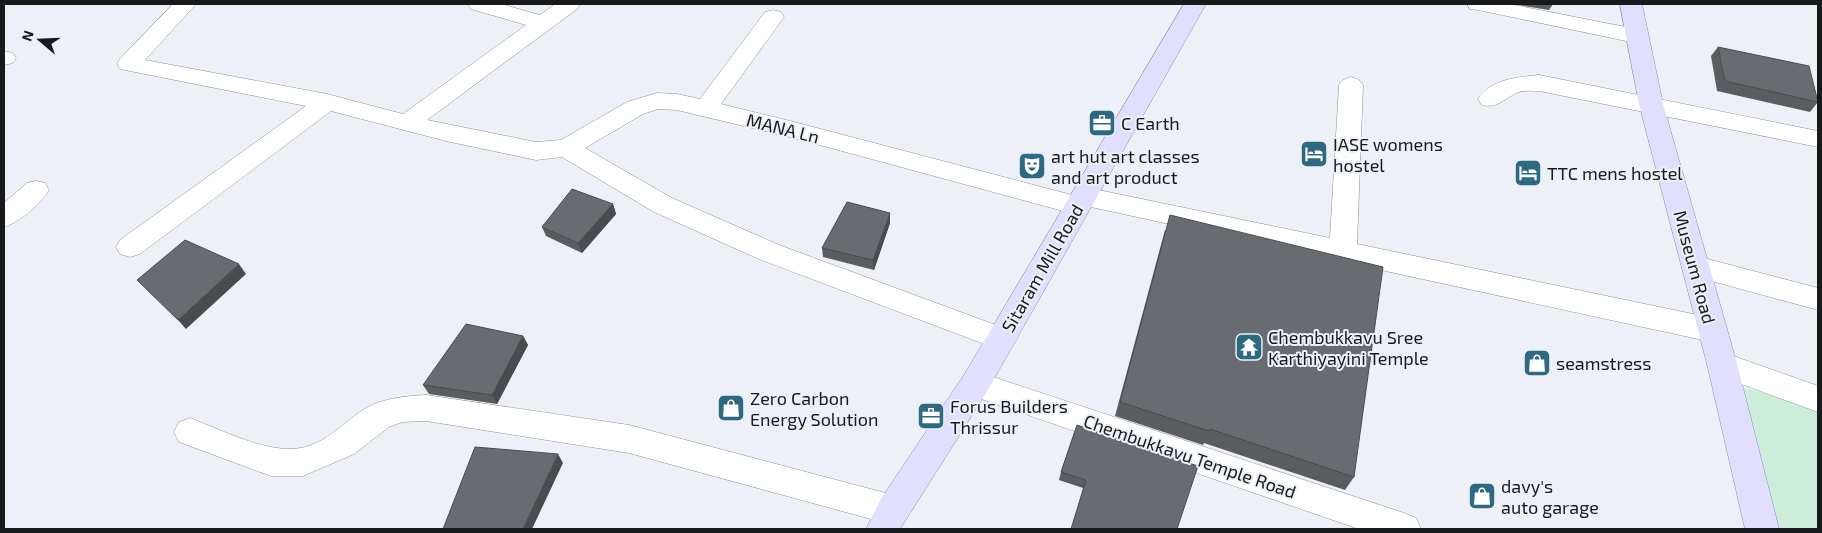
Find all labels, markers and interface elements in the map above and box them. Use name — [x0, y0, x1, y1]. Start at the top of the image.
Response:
north arrow — [15, 15, 65, 65]
text: N — [18, 28, 37, 43]
street label: MANA Ln — [744, 108, 822, 148]
office icon: C Earth — [1087, 108, 1117, 138]
place label: C Earth — [1121, 112, 1180, 134]
place label: IASE womens hostel — [1333, 133, 1443, 176]
hotel icon: IASE womens hostel — [1299, 139, 1329, 169]
place label: art hut art classes and art product — [1051, 145, 1200, 188]
theatre icon: art hut art classes and art product — [1017, 151, 1047, 181]
hotel icon: TTC mens hostel — [1513, 158, 1543, 188]
place label: TTC mens hostel — [1547, 162, 1683, 184]
street label: Sitaram Mill Road — [996, 200, 1088, 336]
street label: Museum Road — [1669, 208, 1721, 326]
place label: Chembukkavu Sree Karthiyayini Temple — [1268, 326, 1429, 369]
temple icon: Chembukkavu Sree Karthiyayini Temple — [1234, 332, 1264, 362]
shop icon: seamstress — [1522, 348, 1552, 378]
place label: seamstress — [1556, 352, 1651, 374]
place label: Zero Carbon Energy Solution — [750, 387, 878, 430]
shop icon: Zero Carbon Energy Solution — [716, 393, 746, 423]
place label: Forus Builders Thrissur — [950, 395, 1068, 438]
office icon: Forus Builders Thrissur — [916, 401, 946, 431]
street label: Chembukkavu Temple Road — [1081, 409, 1299, 503]
place label: davy's auto garage — [1501, 475, 1599, 518]
shop icon: davy's auto garage — [1467, 481, 1497, 511]

